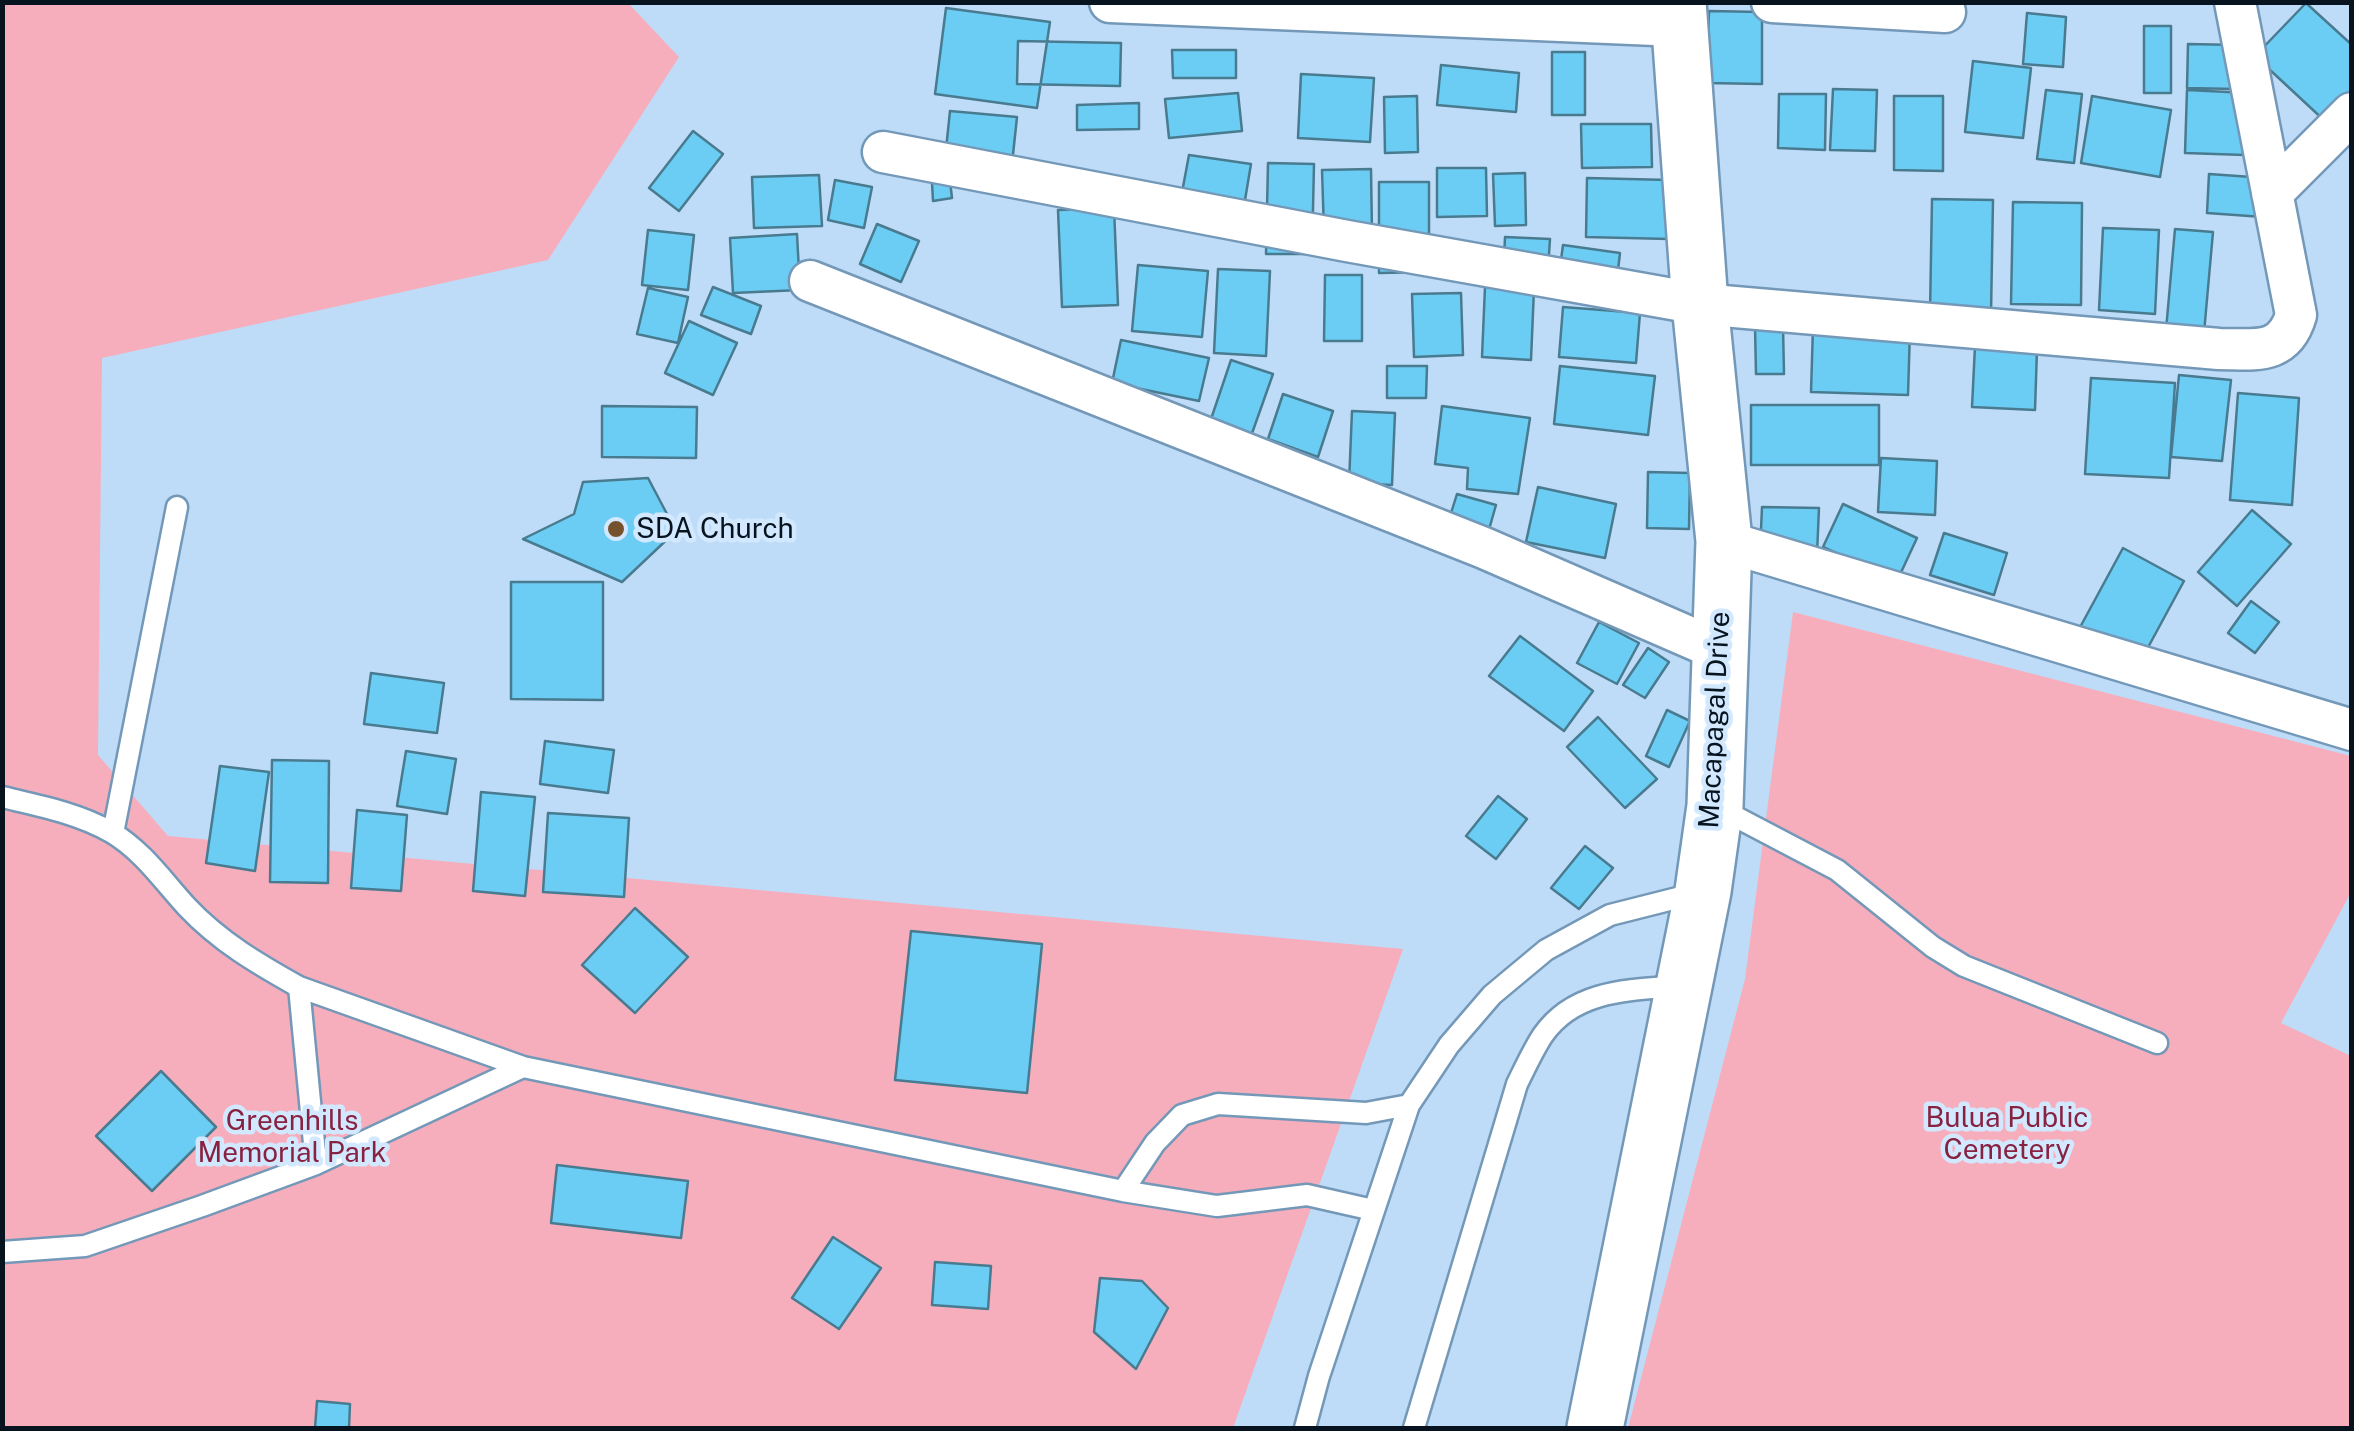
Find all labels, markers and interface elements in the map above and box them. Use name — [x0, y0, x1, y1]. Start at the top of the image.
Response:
place label: SDA Church — [636, 512, 794, 546]
marker: SDA Church — [605, 518, 627, 540]
street label: Macapagal Drive — [1693, 611, 1737, 829]
park label: Bulua Public Cemetery — [1925, 1101, 2089, 1167]
park label: Greenhills Memorial Park — [198, 1104, 386, 1170]

